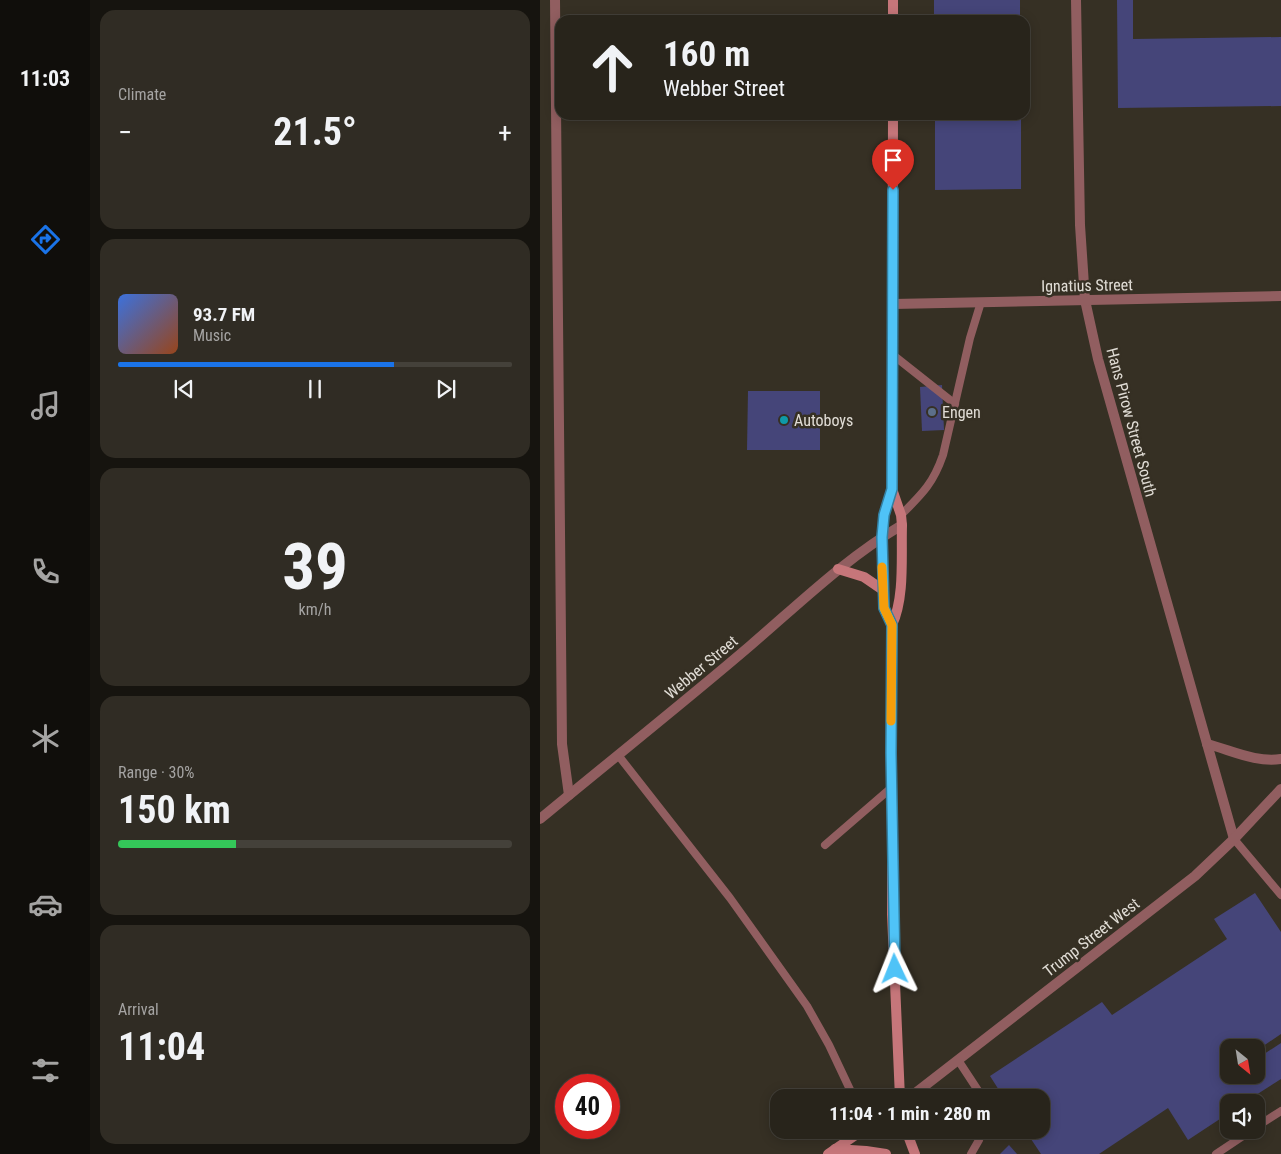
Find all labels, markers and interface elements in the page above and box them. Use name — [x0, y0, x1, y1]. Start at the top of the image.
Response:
text: 160 m — [663, 34, 750, 75]
icon: ahead — [580, 35, 645, 100]
text: 11:03 — [20, 66, 70, 91]
text: Webber Street — [663, 76, 785, 101]
text: Climate — [118, 85, 166, 104]
text: 21.5° — [273, 110, 357, 154]
text: − — [118, 116, 132, 149]
text: + — [498, 116, 512, 149]
pin — [872, 139, 914, 190]
icon: arrive — [879, 146, 907, 174]
icon: directions — [28, 222, 63, 257]
street label: Ignatius Street — [1041, 275, 1133, 296]
text: 93.7 FM — [193, 303, 255, 326]
text: Music — [193, 326, 231, 345]
street label: Hans Pirow Street South — [1102, 346, 1161, 499]
icon: previous — [170, 375, 198, 403]
icon: pause — [301, 375, 329, 403]
icon: next — [432, 375, 460, 403]
icon: music — [28, 388, 63, 423]
place label: Engen — [942, 403, 981, 422]
marker: Engen — [926, 406, 938, 418]
place label: Autoboys — [794, 411, 853, 430]
marker: Autoboys — [778, 414, 790, 426]
text: 39 — [282, 529, 348, 605]
icon: phone — [28, 554, 63, 589]
text: km/h — [299, 600, 331, 619]
street label: Webber Street — [661, 631, 742, 703]
icon: climate — [28, 721, 63, 756]
text: Range · 30% — [118, 763, 194, 782]
text: 150 km — [118, 788, 231, 832]
icon: car — [28, 887, 63, 922]
street label: Trump Street West — [1040, 894, 1143, 981]
position arrow — [868, 942, 920, 994]
text: Arrival — [118, 1000, 159, 1019]
text: 11:04 — [118, 1025, 205, 1069]
north arrow — [1220, 1039, 1265, 1084]
map controls — [1220, 1039, 1265, 1139]
icon: filters — [28, 1053, 63, 1088]
speed limit sign: 40 — [555, 1074, 620, 1139]
button: sound — [1220, 1094, 1265, 1139]
text: 11:04 · 1 min · 280 m — [829, 1102, 991, 1125]

